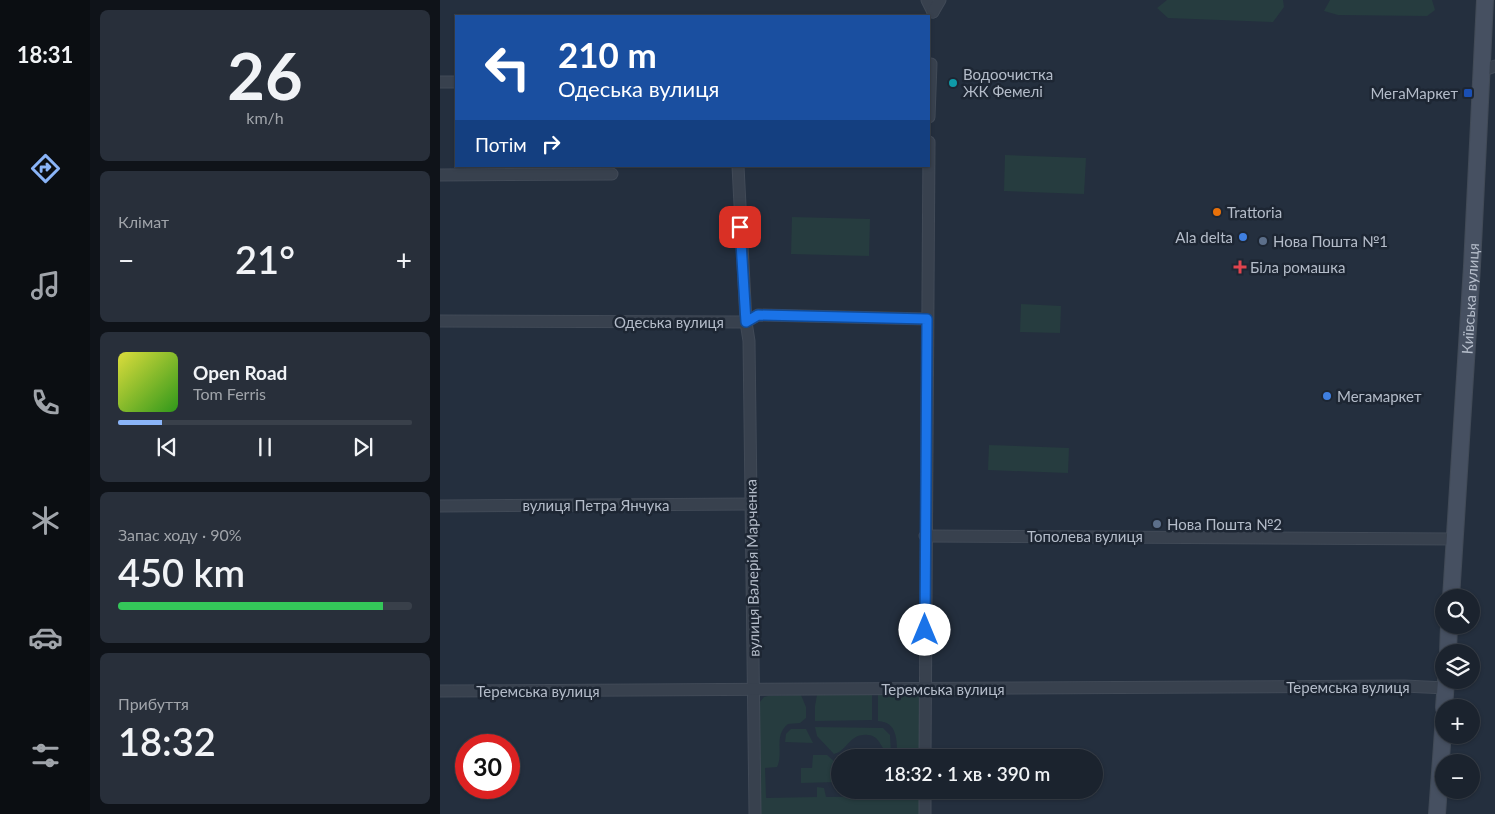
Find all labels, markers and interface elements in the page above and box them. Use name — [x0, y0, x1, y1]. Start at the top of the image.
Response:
text: 210 m — [558, 33, 657, 75]
icon: left — [475, 35, 540, 100]
text: 26 — [227, 36, 303, 114]
text: 18:31 — [17, 41, 73, 68]
place label: Водоочистка ЖК Фемелі — [963, 65, 1053, 100]
text: Одеська вулиця — [558, 75, 719, 102]
marker: Водоочистка ЖК Фемелі — [947, 77, 959, 89]
place label: МегаМаркет — [1370, 84, 1458, 102]
marker: МегаМаркет — [1462, 87, 1474, 99]
text: km/h — [246, 108, 284, 127]
icon: right — [537, 130, 565, 158]
text: Потім — [475, 133, 527, 156]
icon: directions — [28, 151, 63, 186]
place label: Trattoria — [1227, 203, 1282, 221]
pin — [719, 206, 761, 248]
marker: Trattoria — [1211, 206, 1223, 218]
text: Клімат — [118, 212, 169, 231]
icon: arrive — [726, 213, 754, 241]
place label: Ala delta — [1175, 228, 1233, 246]
marker: Ala delta — [1237, 231, 1249, 243]
place label: Нова Пошта №1 — [1273, 232, 1388, 250]
marker: Нова Пошта №1 — [1257, 235, 1269, 247]
text: 21° — [235, 236, 295, 282]
text: − — [118, 243, 134, 277]
text: + — [396, 243, 412, 277]
street label: Київська вулиця — [1457, 243, 1482, 355]
place label: Біла ромашка — [1250, 258, 1345, 276]
marker: Біла ромашка — [1234, 261, 1246, 273]
icon: music — [28, 268, 63, 303]
street label: Одеська вулиця — [614, 313, 724, 331]
text: Open Road — [193, 361, 287, 384]
text: Tom Ferris — [193, 384, 266, 403]
icon: phone — [28, 385, 63, 420]
place label: Мегамаркет — [1337, 387, 1422, 405]
marker: Мегамаркет — [1321, 390, 1333, 402]
icon: previous — [153, 433, 181, 461]
icon: pause — [251, 433, 279, 461]
icon: next — [349, 433, 377, 461]
street label: вулиця Валерія Марченка — [741, 479, 763, 657]
street label: вулиця Петра Янчука — [523, 496, 669, 514]
icon: climate — [28, 503, 63, 538]
place label: Нова Пошта №2 — [1167, 515, 1282, 533]
marker: Нова Пошта №2 — [1151, 518, 1163, 530]
text: Запас ходу · 90% — [118, 525, 242, 544]
street label: Тополева вулиця — [1027, 527, 1143, 545]
text: 450 km — [118, 549, 245, 595]
map controls — [1435, 589, 1480, 799]
button: search — [1435, 589, 1480, 634]
position arrow — [898, 603, 950, 655]
icon: car — [28, 620, 63, 655]
button: layers — [1435, 644, 1480, 689]
street label: Теремська вулиця — [1286, 678, 1410, 696]
street label: Теремська вулиця — [881, 680, 1005, 698]
street label: Теремська вулиця — [476, 682, 600, 700]
text: Прибуття — [118, 694, 189, 713]
button: + — [1435, 699, 1480, 744]
text: 18:32 — [118, 718, 216, 764]
speed limit sign: 30 — [455, 734, 520, 799]
icon: filters — [28, 738, 63, 773]
button: − — [1435, 754, 1480, 799]
text: 18:32 · 1 хв · 390 m — [884, 762, 1050, 785]

